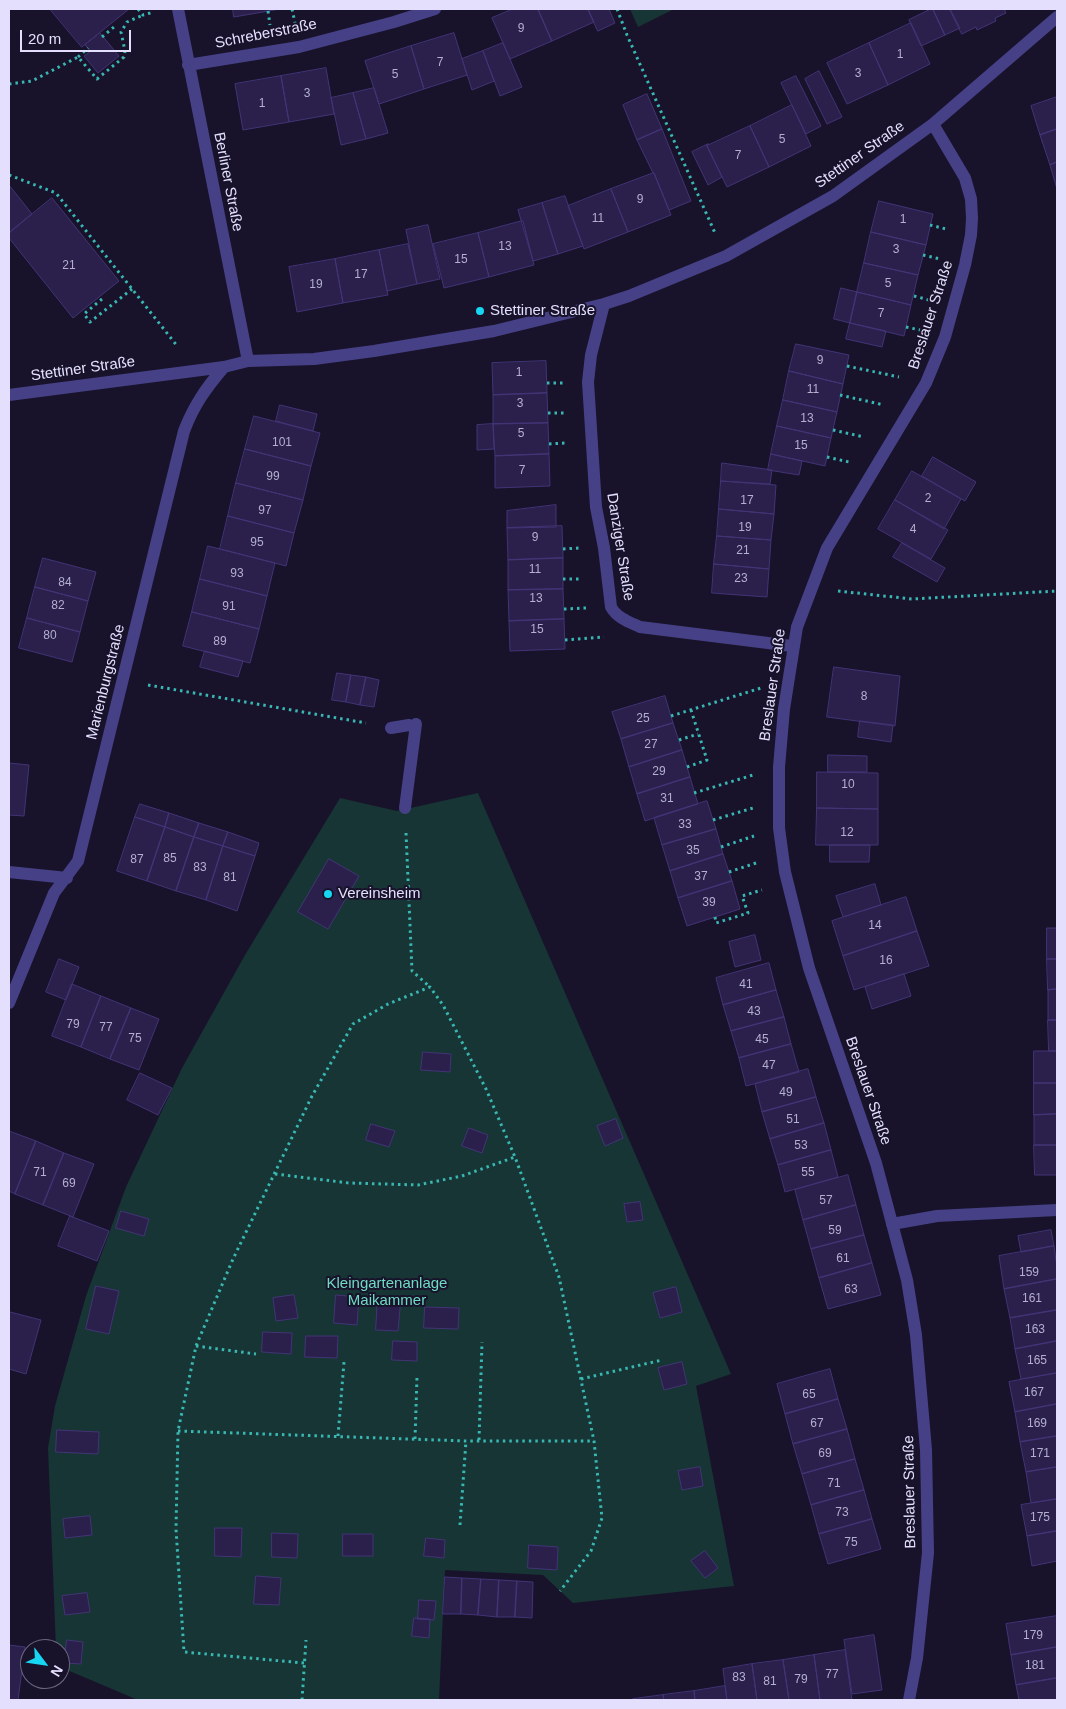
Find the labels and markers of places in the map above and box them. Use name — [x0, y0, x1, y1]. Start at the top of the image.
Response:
place label: Stettiner Straße — [490, 302, 595, 320]
marker: Stettiner Straße — [474, 305, 486, 317]
place label: Vereinsheim — [338, 885, 421, 903]
marker: Vereinsheim — [322, 888, 334, 900]

